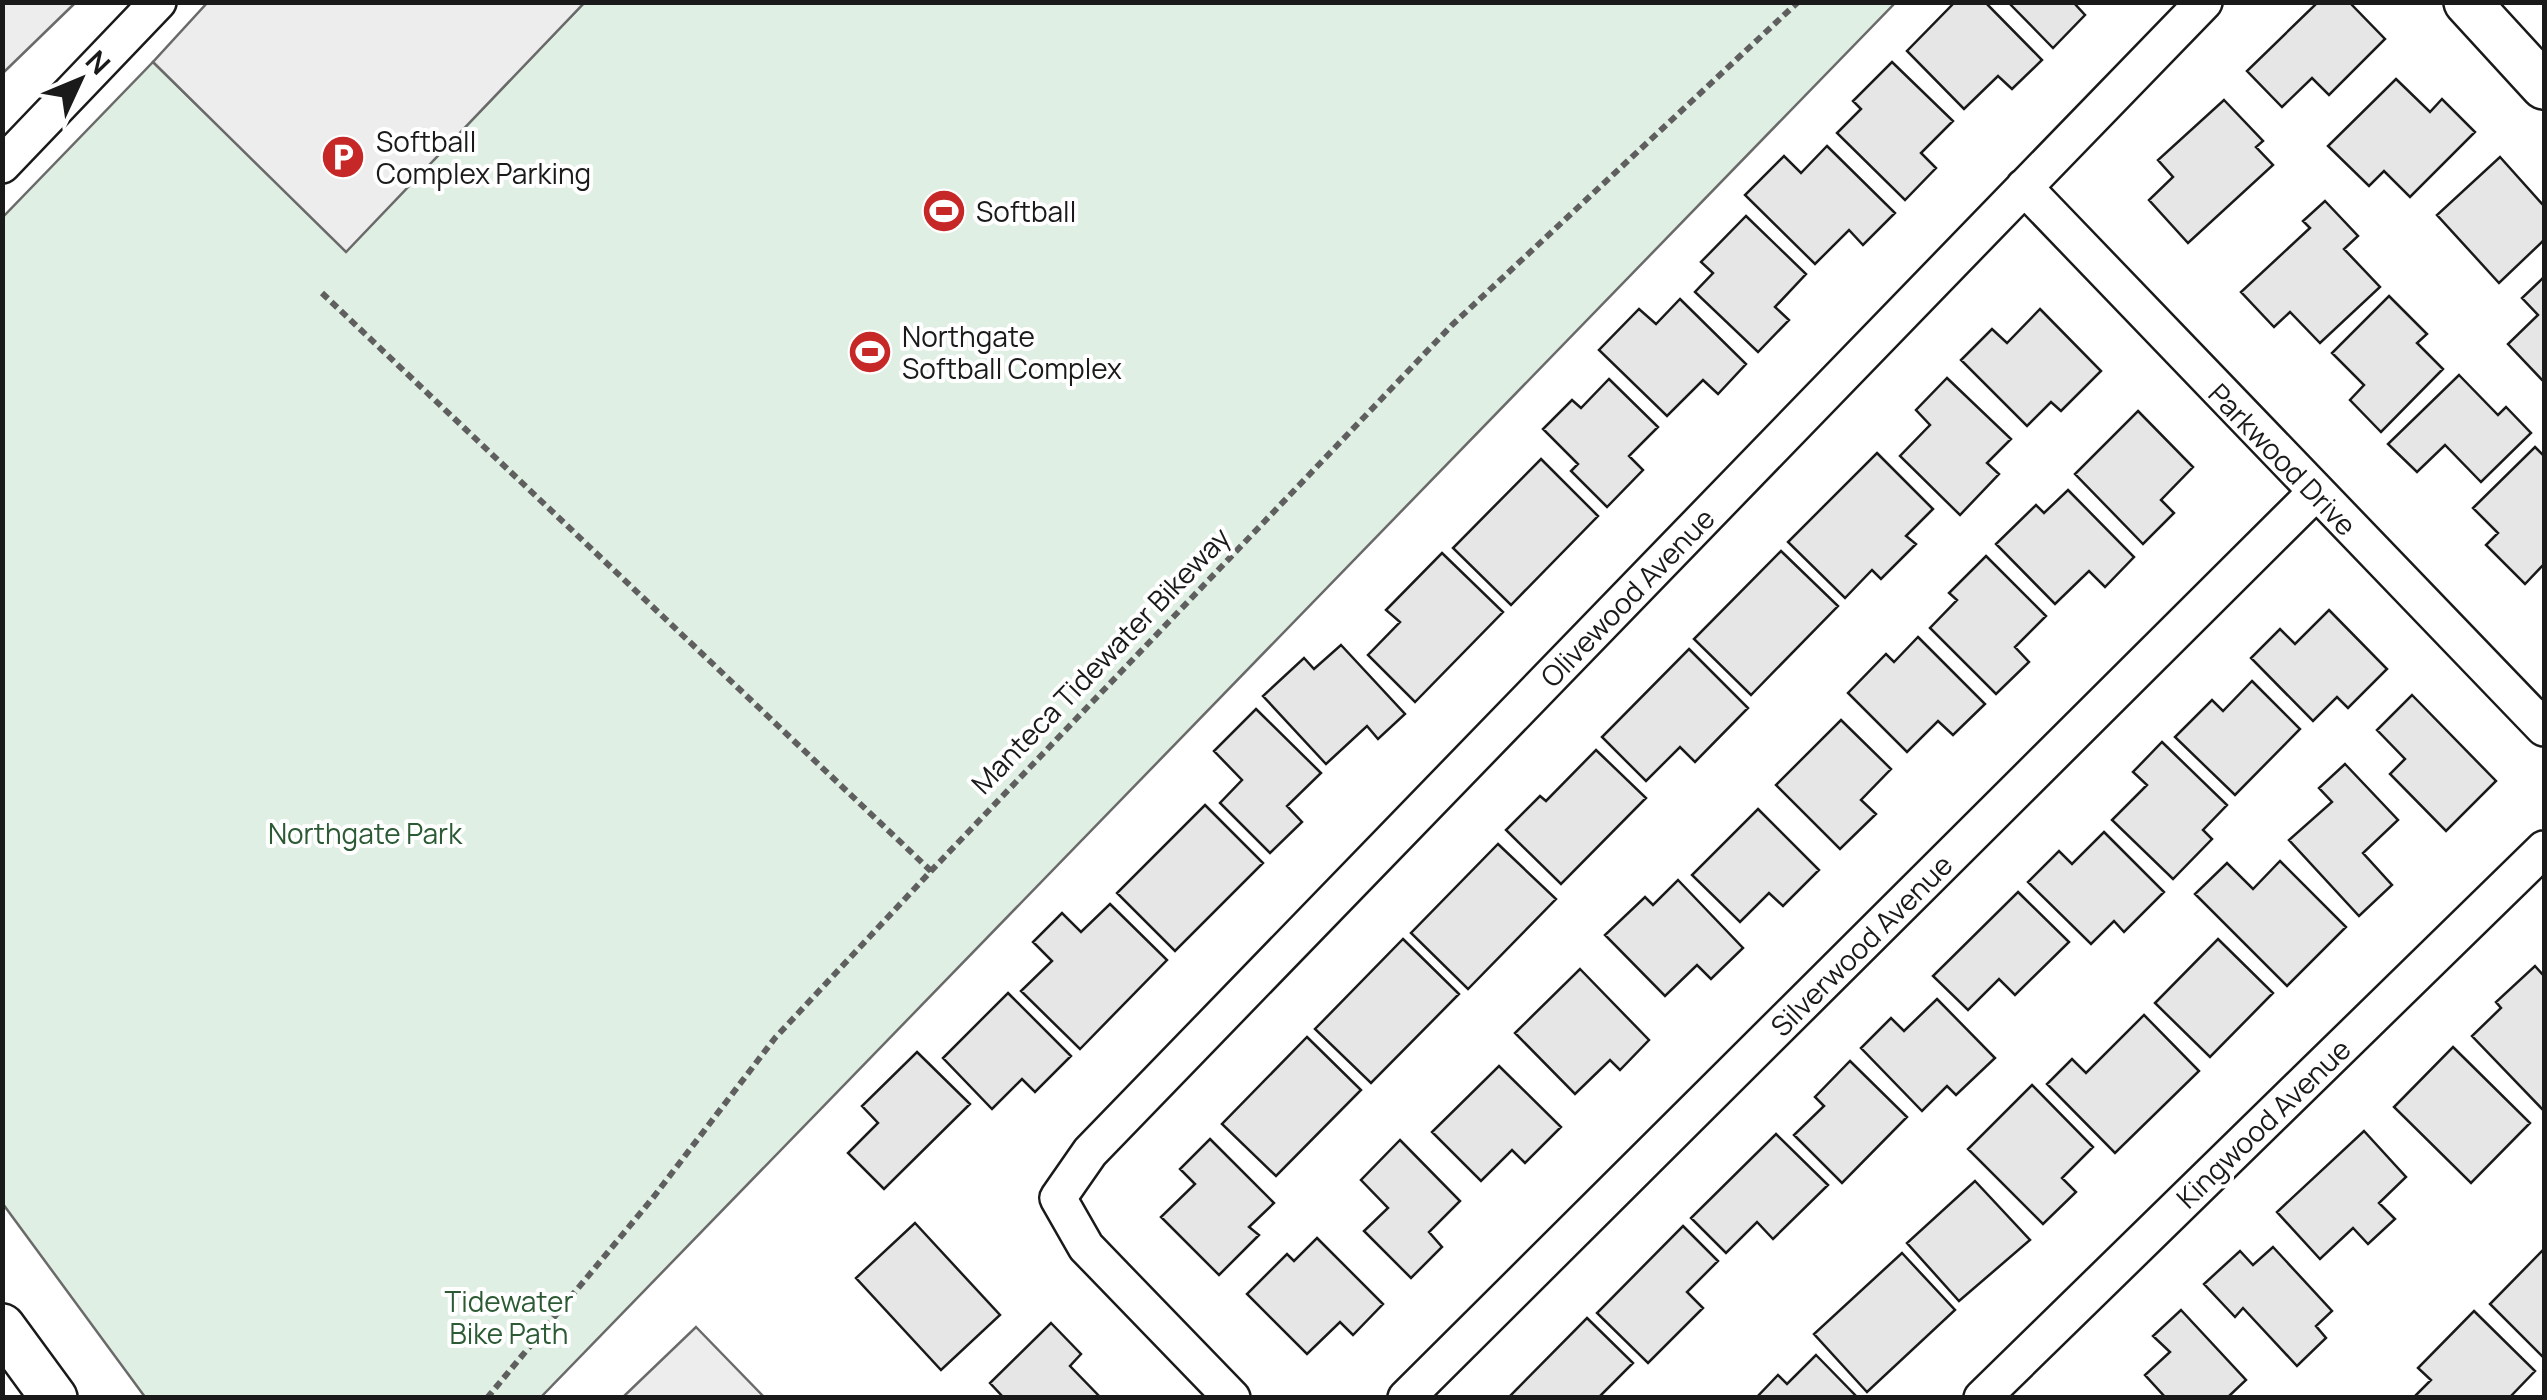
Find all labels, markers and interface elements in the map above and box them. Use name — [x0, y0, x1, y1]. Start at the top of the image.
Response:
north arrow — [30, 30, 130, 130]
text: N — [78, 42, 119, 82]
place label: Softball Complex Parking — [376, 122, 591, 192]
parking icon: Softball Complex Parking — [320, 134, 366, 180]
sports icon: Softball — [921, 188, 967, 234]
place label: Softball — [976, 192, 1076, 230]
place label: Northgate Softball Complex — [902, 317, 1122, 387]
sports icon: Northgate Softball Complex — [847, 329, 893, 375]
street label: Parkwood Drive — [2201, 375, 2365, 543]
street label: Olivewood Avenue — [1532, 499, 1722, 695]
street label: Manteca Tidewater Bikeway — [962, 518, 1238, 802]
park label: Northgate Park — [268, 814, 463, 852]
street label: Silverwood Avenue — [1762, 846, 1960, 1044]
street label: Kingwood Avenue — [2168, 1030, 2358, 1216]
park label: Tidewater Bike Path — [445, 1282, 573, 1352]

